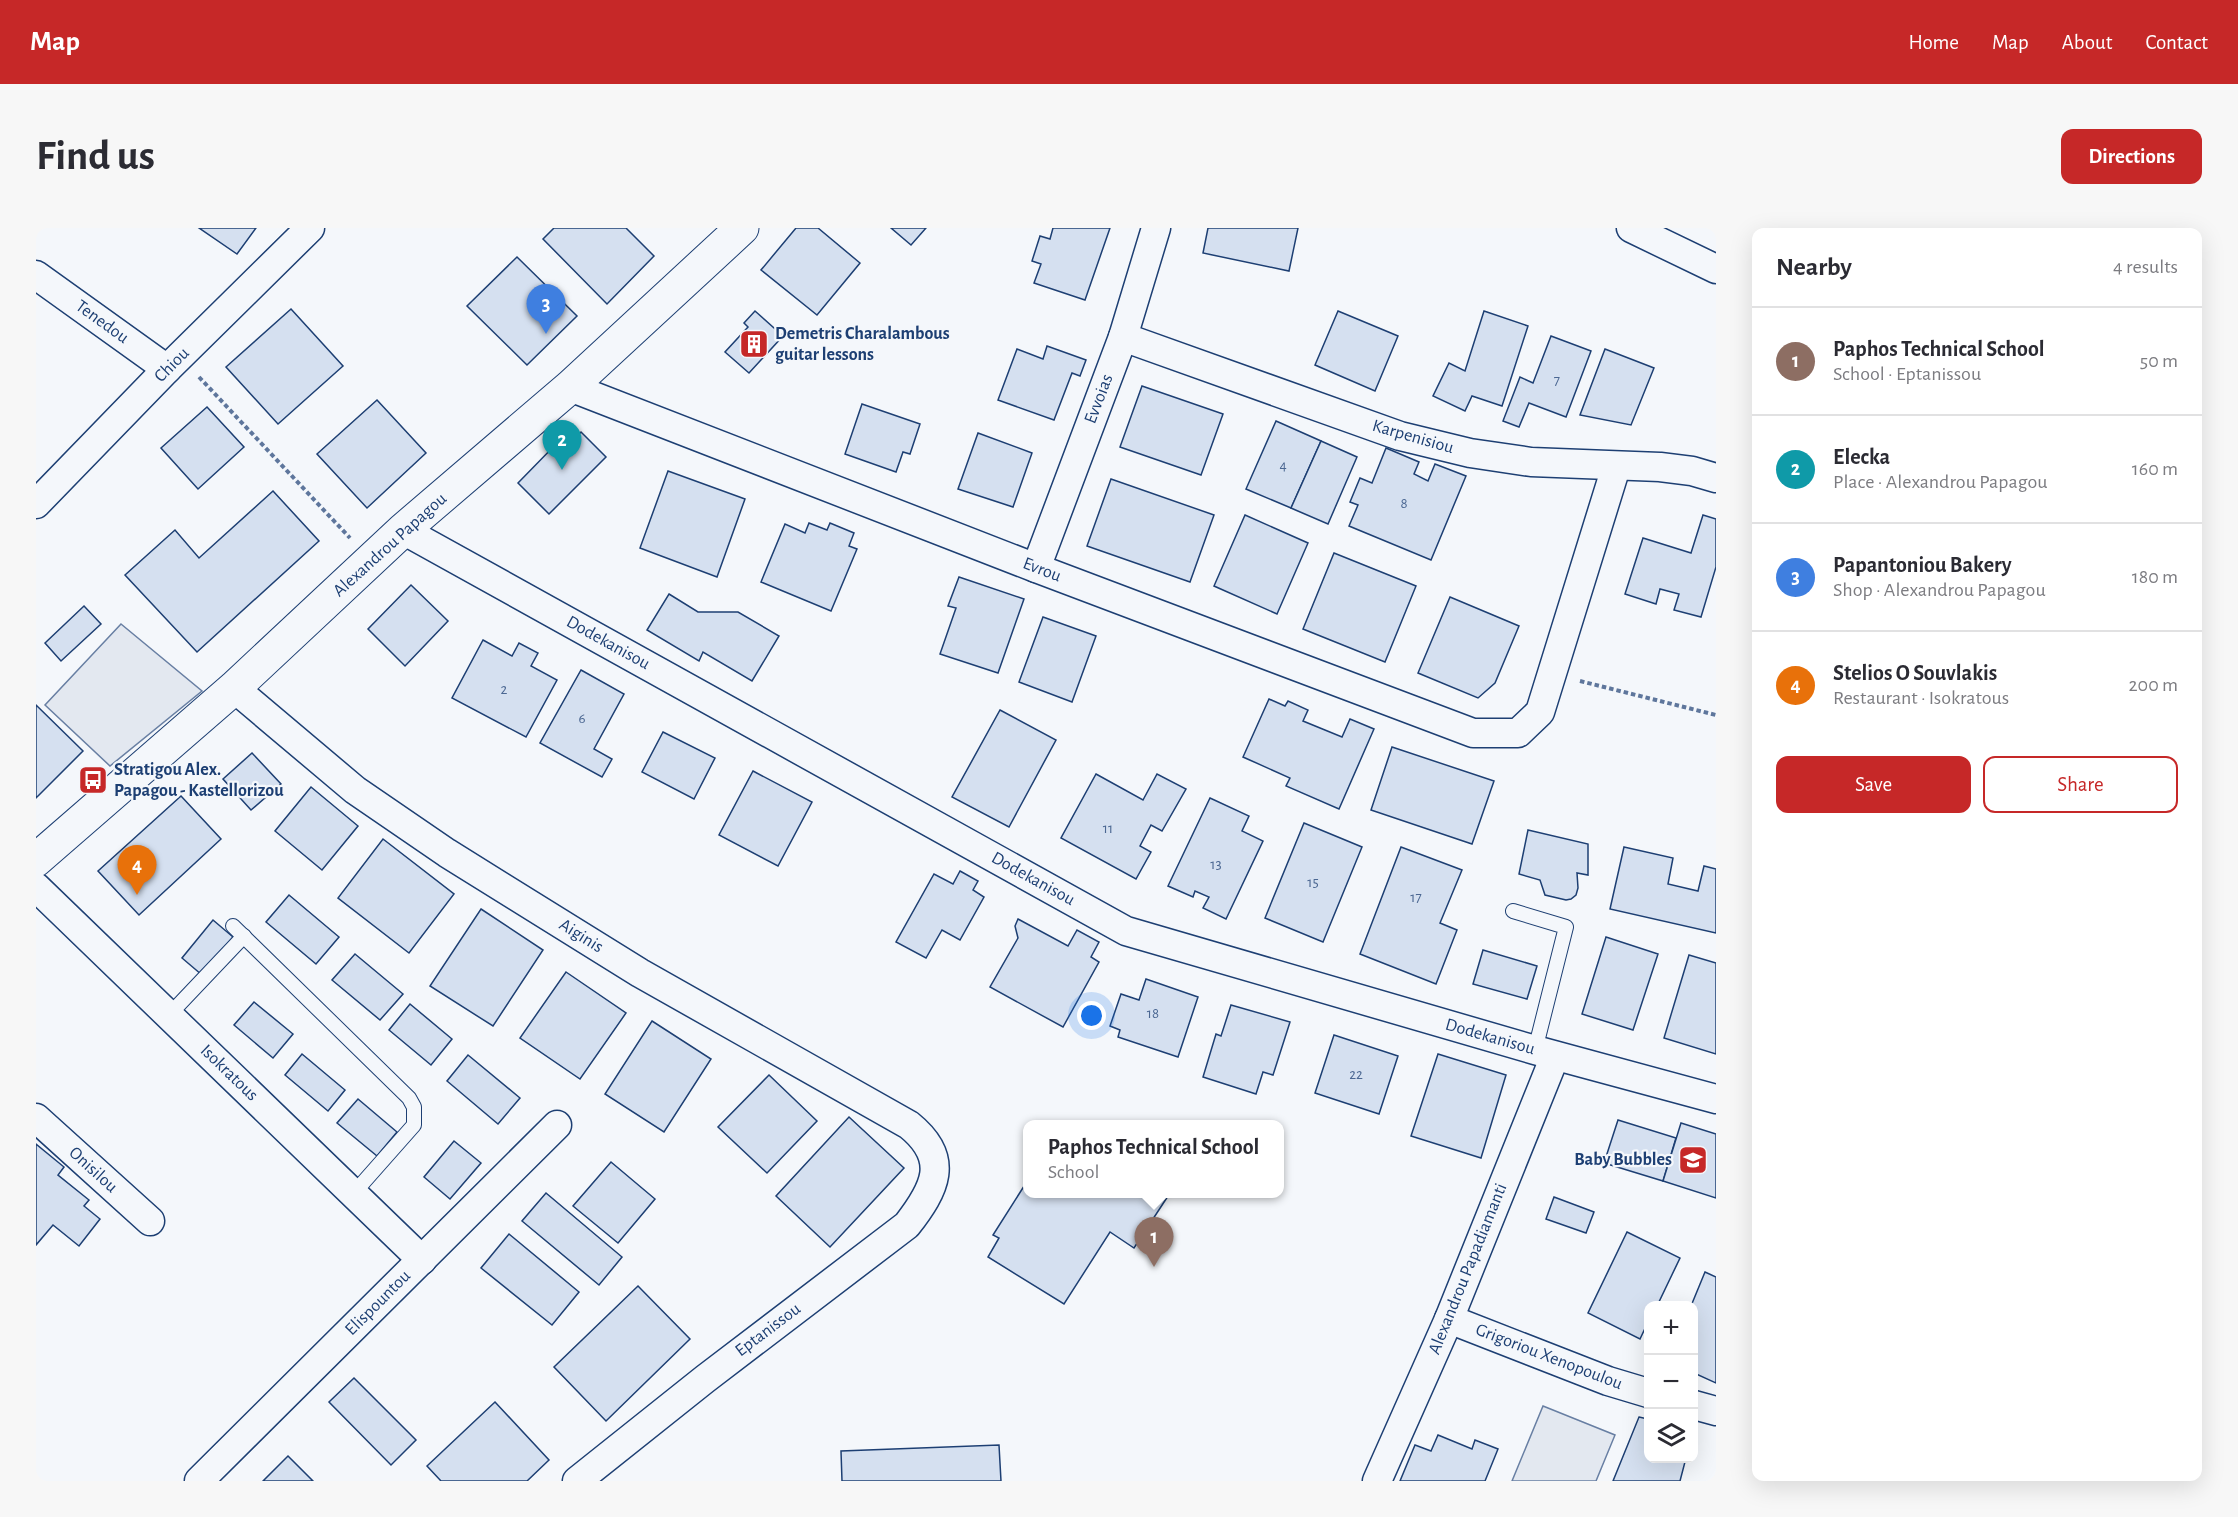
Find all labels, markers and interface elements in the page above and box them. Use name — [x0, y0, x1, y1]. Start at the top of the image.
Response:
text: Map — [30, 28, 80, 56]
text: Home — [1908, 32, 1959, 53]
text: Map — [1992, 32, 2029, 53]
text: About — [2062, 32, 2112, 53]
text: Contact — [2145, 32, 2208, 53]
button: Directions — [2061, 129, 2202, 184]
text: Find us — [36, 135, 155, 177]
text: Nearby — [1776, 254, 1852, 280]
text: 4 results — [2113, 257, 2178, 277]
pin: 3 — [526, 285, 566, 334]
street label: Tenedou — [72, 297, 132, 347]
place label: Demetris Charalambous guitar lessons — [775, 325, 950, 364]
building icon: Demetris Charalambous guitar lessons — [738, 328, 770, 360]
text: Paphos Technical School — [1833, 338, 2045, 360]
street label: Chiou — [151, 344, 193, 386]
text: 1 — [1792, 351, 1799, 371]
text: 50 m — [2140, 351, 2178, 371]
text: School · Eptanissou — [1833, 364, 1981, 384]
street label: Evvoias — [1081, 372, 1117, 426]
house number: 7 — [1554, 373, 1560, 388]
street label: Karpenisiou — [1370, 417, 1456, 457]
pin: 2 — [542, 420, 582, 470]
text: Elecka — [1833, 446, 1890, 468]
house number: 4 — [1279, 458, 1287, 473]
text: 2 — [1791, 459, 1800, 479]
text: 160 m — [2132, 459, 2178, 479]
text: Place · Alexandrou Papagou — [1833, 472, 2047, 492]
street label: Alexandrou Papagou — [330, 490, 450, 600]
house number: 8 — [1400, 496, 1408, 511]
text: Papantoniou Bakery — [1833, 554, 2012, 576]
street label: Evrou — [1020, 555, 1064, 585]
text: 3 — [1791, 567, 1800, 587]
text: 180 m — [2132, 567, 2178, 587]
text: Shop · Alexandrou Papagou — [1833, 580, 2046, 600]
street label: Dodekanisou — [563, 613, 653, 673]
text: Stelios O Souvlakis — [1833, 662, 1997, 684]
text: 4 — [1790, 675, 1801, 695]
text: 200 m — [2128, 675, 2178, 695]
house number: 2 — [501, 682, 508, 697]
text: Restaurant · Isokratous — [1833, 688, 2009, 708]
house number: 6 — [578, 711, 586, 726]
button: Save — [1776, 756, 1971, 813]
button: Share — [1983, 756, 2178, 813]
place label: Stratigou Alex. Papagou - Kastellorizou — [114, 761, 284, 800]
bus stop icon: Stratigou Alex. Papagou - Kastellorizou — [77, 764, 109, 796]
house number: 11 — [1103, 821, 1113, 836]
pin: 4 — [118, 846, 156, 895]
street label: Dodekanisou — [988, 849, 1078, 909]
house number: 13 — [1210, 857, 1222, 872]
house number: 15 — [1307, 875, 1319, 890]
house number: 17 — [1410, 890, 1422, 905]
street label: Aiginis — [556, 916, 606, 956]
your location — [1077, 1001, 1106, 1030]
house number: 18 — [1147, 1006, 1159, 1021]
street label: Dodekanisou — [1443, 1016, 1537, 1058]
street label: Isokratous — [197, 1041, 261, 1105]
house number: 22 — [1349, 1067, 1363, 1082]
popup — [1023, 1120, 1284, 1198]
text: Paphos Technical School — [1048, 1136, 1259, 1158]
street label: Onisilou — [65, 1144, 121, 1196]
school or university icon: Baby Bubbles — [1677, 1144, 1709, 1176]
place label: Baby Bubbles — [1574, 1151, 1672, 1169]
text: School — [1048, 1162, 1099, 1182]
street label: Alexandrou Papadiamanti — [1425, 1181, 1511, 1357]
pin: 1 — [1134, 1218, 1174, 1267]
street label: Elispountou — [342, 1267, 414, 1339]
street label: Eptanissou — [732, 1300, 804, 1360]
map controls — [1644, 1301, 1698, 1463]
button: + — [1644, 1301, 1698, 1355]
street label: Grigoriou Xenopoulou — [1473, 1321, 1625, 1393]
button: − — [1644, 1355, 1698, 1409]
button: layers — [1644, 1409, 1698, 1463]

